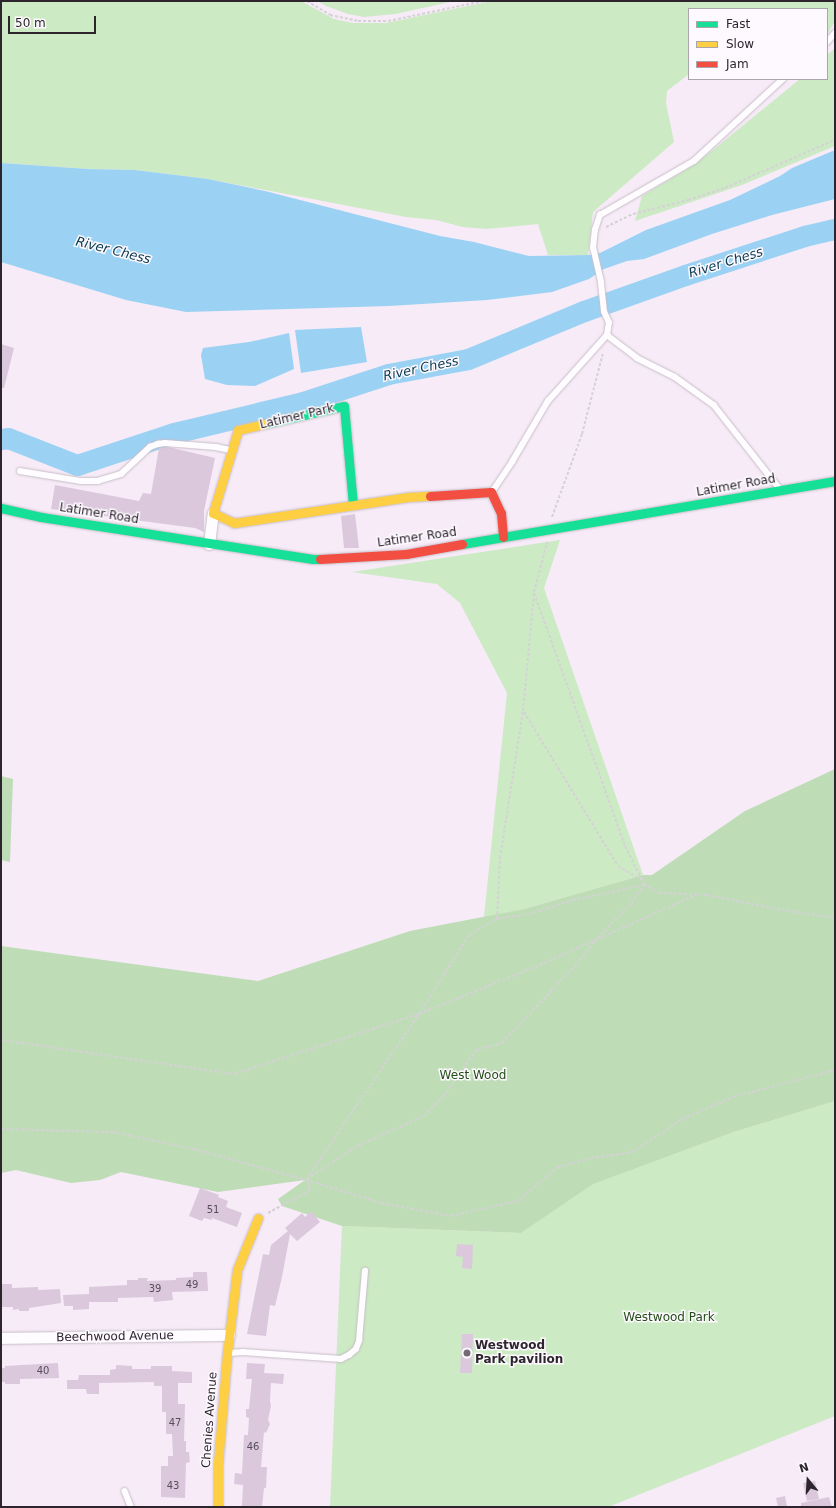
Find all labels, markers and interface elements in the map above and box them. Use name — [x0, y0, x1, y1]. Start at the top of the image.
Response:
scale bar — [10, 8, 98, 34]
legend — [688, 8, 828, 80]
text: 50 m — [15, 16, 46, 30]
text: Fast — [726, 17, 750, 31]
text: Slow — [726, 37, 754, 51]
text: Jam — [726, 57, 749, 71]
water label: River Chess — [74, 234, 152, 268]
water label: River Chess — [687, 244, 765, 282]
water label: River Chess — [382, 353, 460, 385]
street label: Latimer Park — [258, 401, 336, 433]
street label: Latimer Road — [695, 472, 777, 500]
street label: Latimer Road — [58, 501, 140, 527]
street label: Latimer Road — [376, 525, 458, 551]
park label: West Wood — [440, 1069, 506, 1083]
house number: 51 — [207, 1204, 219, 1216]
house number: 49 — [186, 1279, 198, 1291]
house number: 39 — [149, 1283, 161, 1295]
park label: Westwood Park — [623, 1311, 715, 1325]
street label: Beechwood Avenue — [56, 1329, 174, 1345]
place label: Westwood Park pavilion — [475, 1339, 563, 1367]
marker: Westwood Park pavilion — [462, 1348, 472, 1358]
house number: 40 — [37, 1365, 49, 1377]
street label: Chenies Avenue — [199, 1371, 221, 1469]
house number: 47 — [169, 1417, 181, 1429]
house number: 46 — [247, 1441, 259, 1453]
north arrow — [788, 1460, 828, 1500]
text: N — [798, 1461, 811, 1476]
house number: 43 — [167, 1480, 179, 1492]

